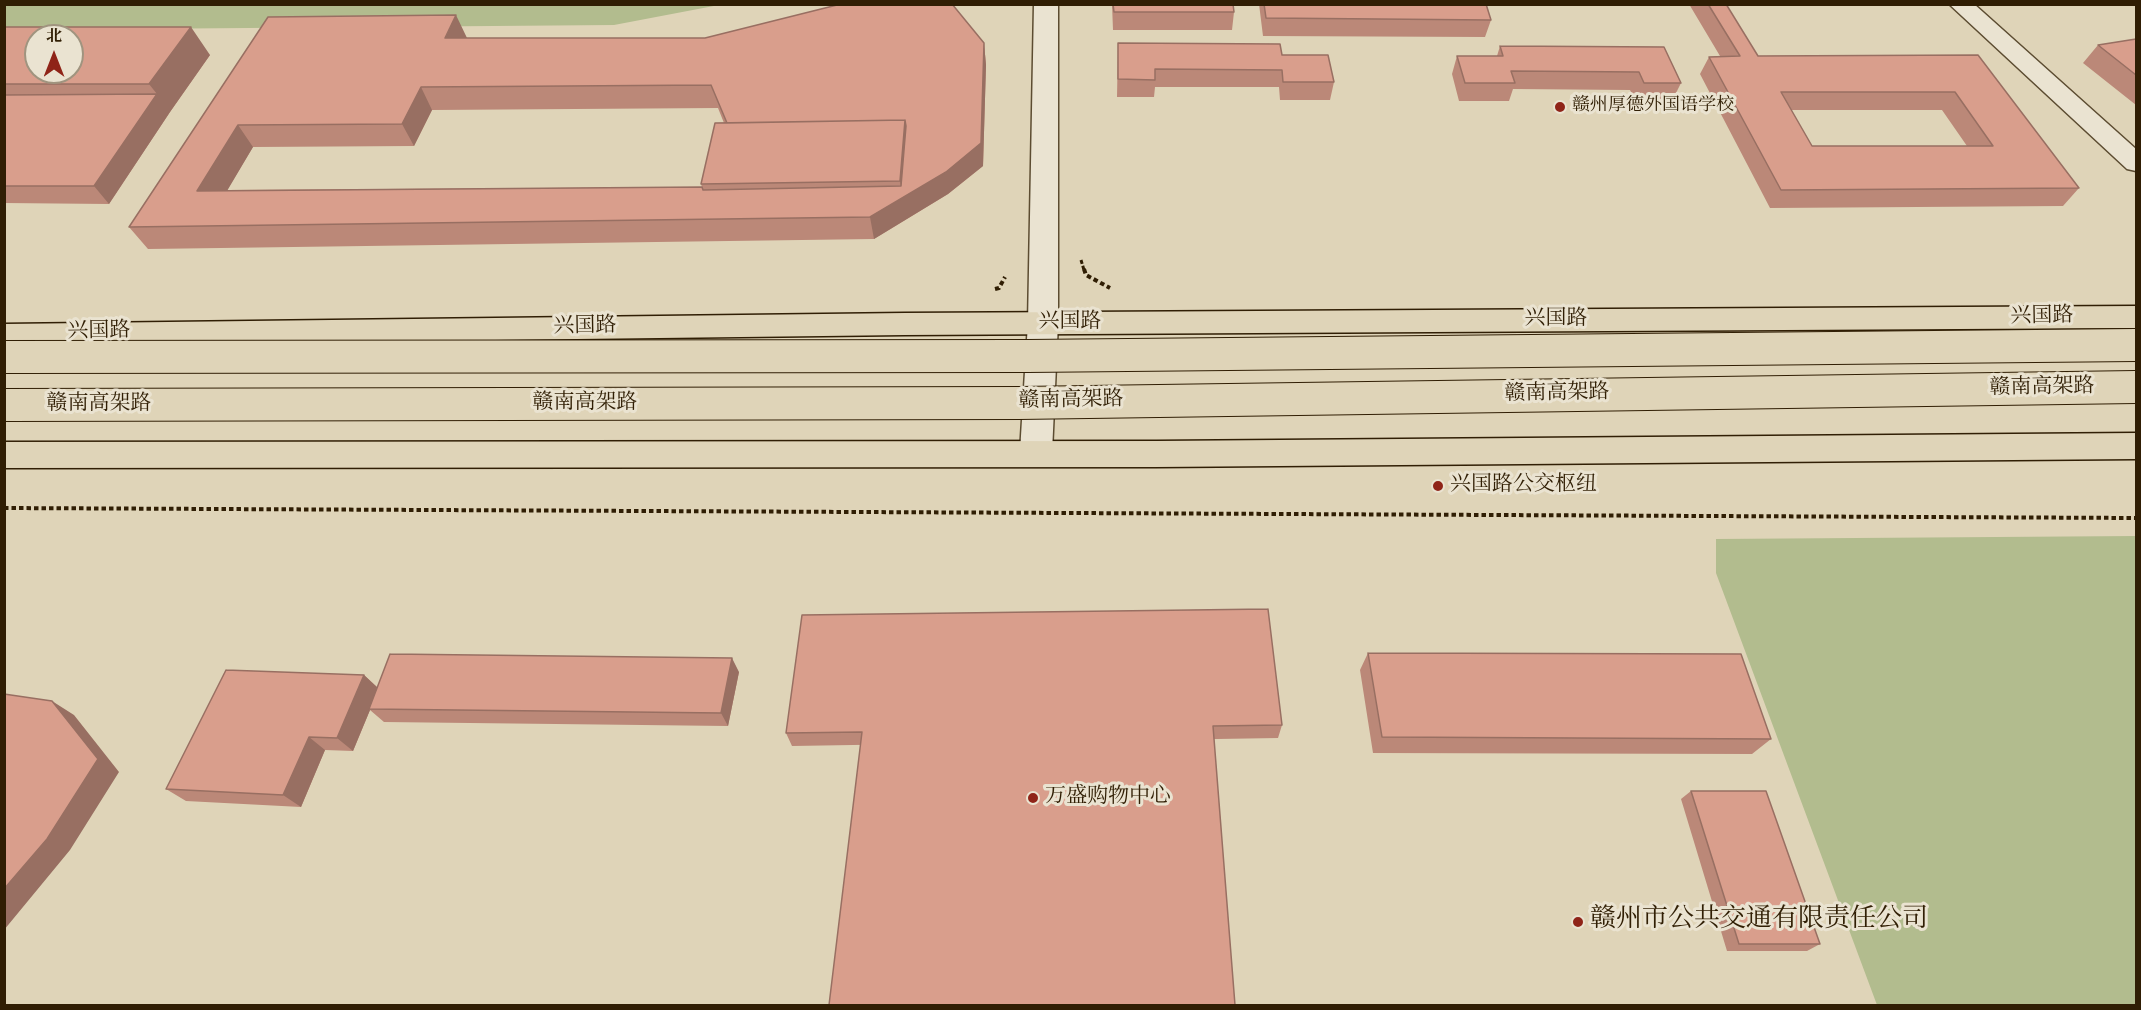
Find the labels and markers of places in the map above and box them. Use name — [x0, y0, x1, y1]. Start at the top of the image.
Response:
place label: 赣州厚德外国语学校 — [1572, 96, 1734, 118]
marker: 赣州厚德外国语学校 — [1553, 100, 1567, 114]
place label: 兴国路公交枢纽 — [1450, 473, 1597, 499]
marker: 兴国路公交枢纽 — [1431, 479, 1445, 493]
place label: 万盛购物中心 — [1045, 785, 1171, 811]
marker: 万盛购物中心 — [1026, 791, 1040, 805]
place label: 赣州市公共交通有限责任公司 — [1590, 906, 1928, 938]
marker: 赣州市公共交通有限责任公司 — [1571, 915, 1585, 929]

